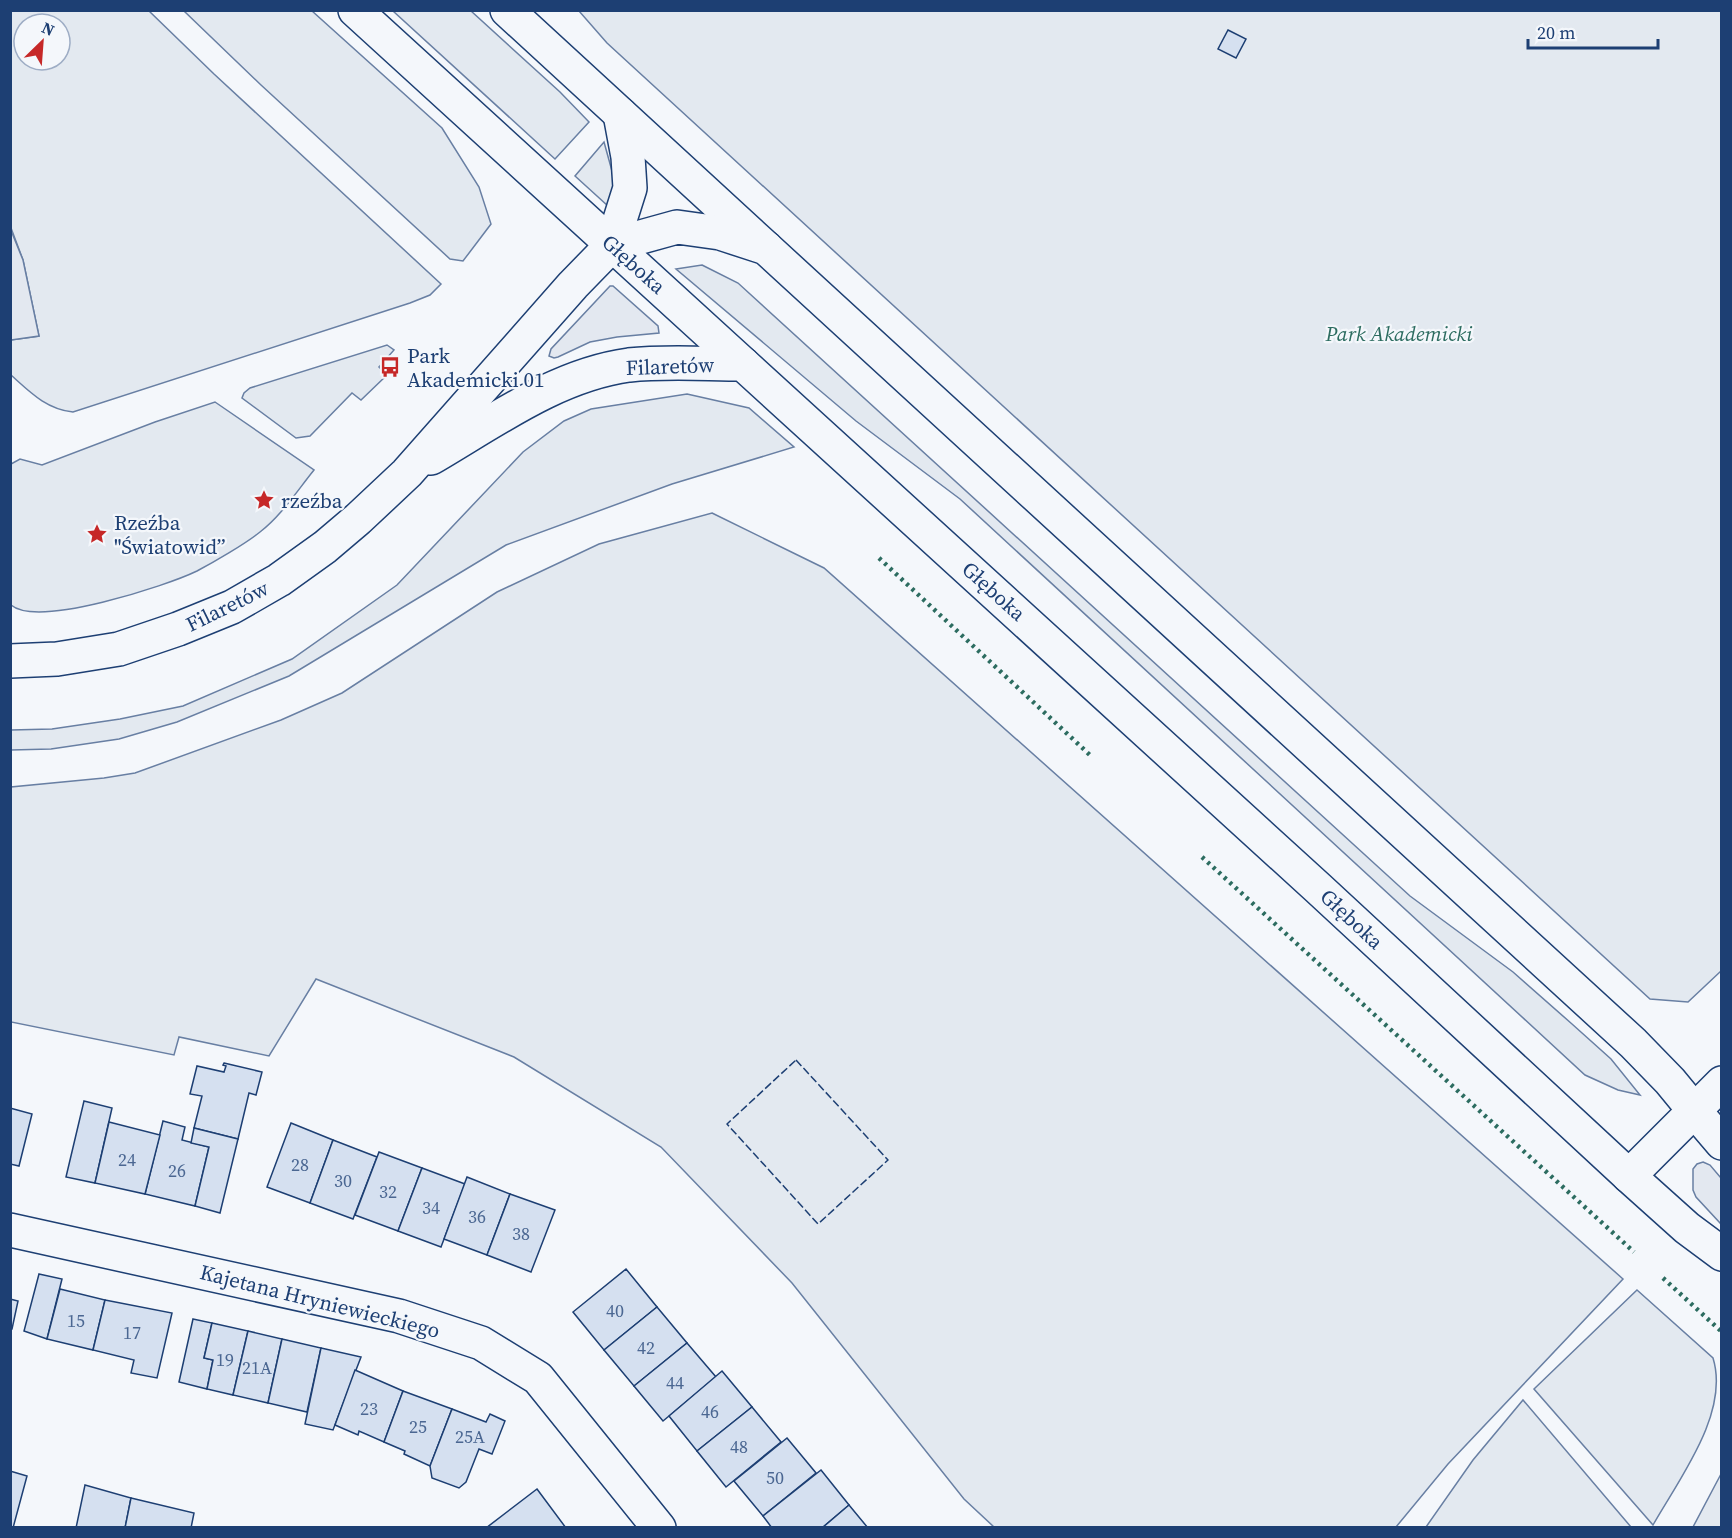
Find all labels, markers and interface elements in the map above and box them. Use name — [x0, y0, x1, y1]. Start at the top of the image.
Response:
north arrow — [12, 12, 72, 72]
scale bar — [1528, 12, 1658, 50]
text: N — [38, 16, 59, 41]
text: 20 m — [1537, 20, 1575, 45]
street label: Głęboka — [596, 228, 672, 301]
park label: Park Akademicki — [1324, 319, 1473, 348]
place label: Park Akademicki 01 — [407, 341, 545, 394]
street label: Filaretów — [625, 350, 715, 382]
bus stop icon: Park Akademicki 01 — [378, 355, 402, 379]
place label: rzeźba — [281, 486, 343, 515]
place icon: rzeźba — [252, 488, 276, 512]
place label: Rzeźba "Światowid” — [114, 508, 225, 561]
place icon: Rzeźba "Światowid” — [85, 522, 109, 546]
street label: Głęboka — [956, 555, 1032, 628]
street label: Filaretów — [181, 574, 273, 638]
street label: Głęboka — [1314, 882, 1390, 956]
house number: 24 — [118, 1147, 136, 1172]
house number: 28 — [291, 1152, 309, 1177]
house number: 26 — [168, 1158, 186, 1183]
house number: 30 — [334, 1168, 352, 1193]
house number: 32 — [379, 1179, 397, 1204]
house number: 34 — [422, 1195, 440, 1220]
house number: 36 — [468, 1204, 486, 1229]
house number: 38 — [512, 1221, 530, 1246]
street label: Kajetana Hryniewieckiego — [197, 1257, 443, 1345]
house number: 40 — [606, 1298, 624, 1323]
house number: 15 — [67, 1308, 85, 1333]
house number: 17 — [123, 1320, 141, 1345]
house number: 42 — [637, 1335, 655, 1360]
house number: 19 — [216, 1347, 234, 1372]
house number: 21A — [242, 1355, 272, 1380]
house number: 44 — [666, 1370, 684, 1395]
house number: 23 — [360, 1396, 378, 1421]
house number: 46 — [701, 1399, 719, 1424]
house number: 25 — [409, 1414, 427, 1439]
house number: 25A — [455, 1424, 485, 1449]
house number: 48 — [730, 1434, 748, 1459]
house number: 50 — [766, 1465, 784, 1490]

